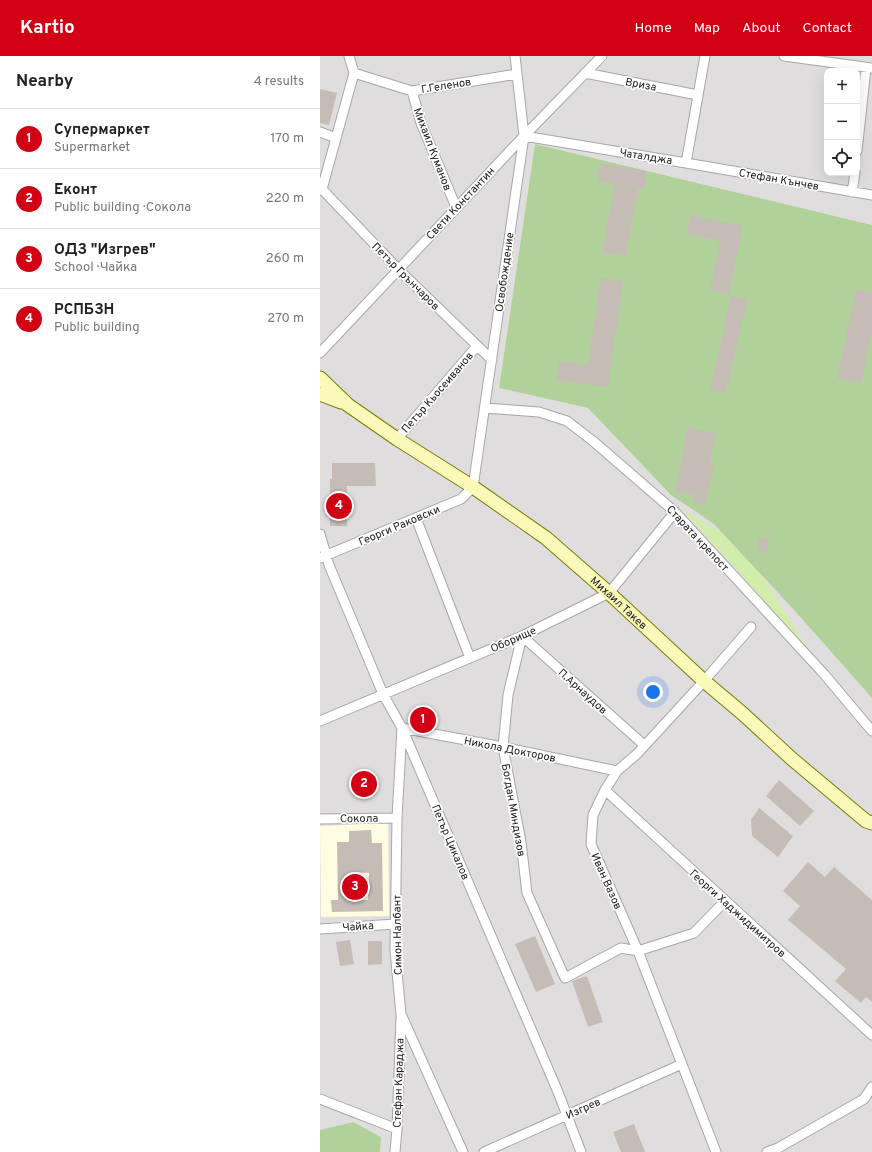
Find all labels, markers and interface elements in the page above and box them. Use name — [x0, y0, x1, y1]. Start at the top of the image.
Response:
text: Kartio — [20, 16, 75, 40]
text: Home — [635, 20, 672, 37]
text: Map — [694, 20, 720, 37]
text: About — [742, 20, 781, 37]
text: Contact — [803, 20, 852, 37]
map controls — [824, 68, 860, 176]
button: + — [824, 68, 860, 104]
text: Nearby — [16, 71, 73, 93]
text: 4 results — [254, 74, 304, 90]
street label: Г.Геленов — [420, 75, 472, 97]
street label: Вриза — [624, 75, 658, 95]
button: − — [824, 104, 860, 140]
street label: Михаил Куманов — [410, 106, 454, 193]
text: Супермаркет — [54, 121, 150, 140]
text: 1 — [26, 131, 32, 147]
text: 170 m — [270, 131, 304, 147]
text: Supermarket — [54, 140, 130, 156]
button: locate — [824, 140, 860, 176]
street label: Чаталджа — [618, 146, 673, 168]
street label: Свети Константин — [423, 164, 498, 243]
street label: Стефан Кънчев — [738, 166, 820, 194]
text: Еконт — [54, 181, 97, 200]
text: 2 — [25, 191, 33, 207]
text: 220 m — [266, 191, 304, 207]
text: Public building · Сокола — [54, 200, 191, 216]
street label: Освобождение — [492, 232, 517, 313]
street label: Петър Грънчаров — [368, 240, 442, 314]
text: ОДЗ "Изгрев" — [54, 241, 156, 260]
text: 3 — [25, 251, 33, 267]
text: 260 m — [266, 251, 304, 267]
text: School · Чайка — [54, 260, 137, 276]
text: РСПБЗН — [54, 301, 114, 320]
text: 4 — [25, 311, 33, 327]
text: 270 m — [267, 311, 304, 327]
text: Public building — [54, 320, 140, 336]
street label: Петър Кьосеиванов — [399, 349, 477, 436]
pin: 4 — [326, 491, 352, 521]
street label: Георги Раковски — [357, 502, 442, 549]
street label: Старата крепост — [663, 503, 732, 575]
street label: Михаил Такев — [587, 574, 650, 633]
street label: Оборище — [488, 624, 539, 656]
street label: П.Арнаудов — [555, 666, 610, 717]
your location — [643, 682, 663, 702]
pin: 1 — [410, 705, 436, 735]
street label: Никола Докторов — [463, 734, 557, 766]
street label: Богдан Миндизов — [498, 762, 528, 858]
pin: 2 — [351, 769, 377, 799]
street label: Петър Цикалов — [428, 803, 472, 882]
street label: Сокола — [340, 812, 378, 826]
street label: Иван Вазов — [587, 851, 625, 912]
street label: Георги Хаджидимитров — [686, 867, 788, 961]
pin: 3 — [342, 872, 368, 902]
street label: Симон Налбант — [390, 895, 406, 975]
street label: Чайка — [342, 919, 375, 935]
street label: Стефан Караджа — [390, 1038, 408, 1128]
street label: Изгрев — [564, 1095, 603, 1123]

